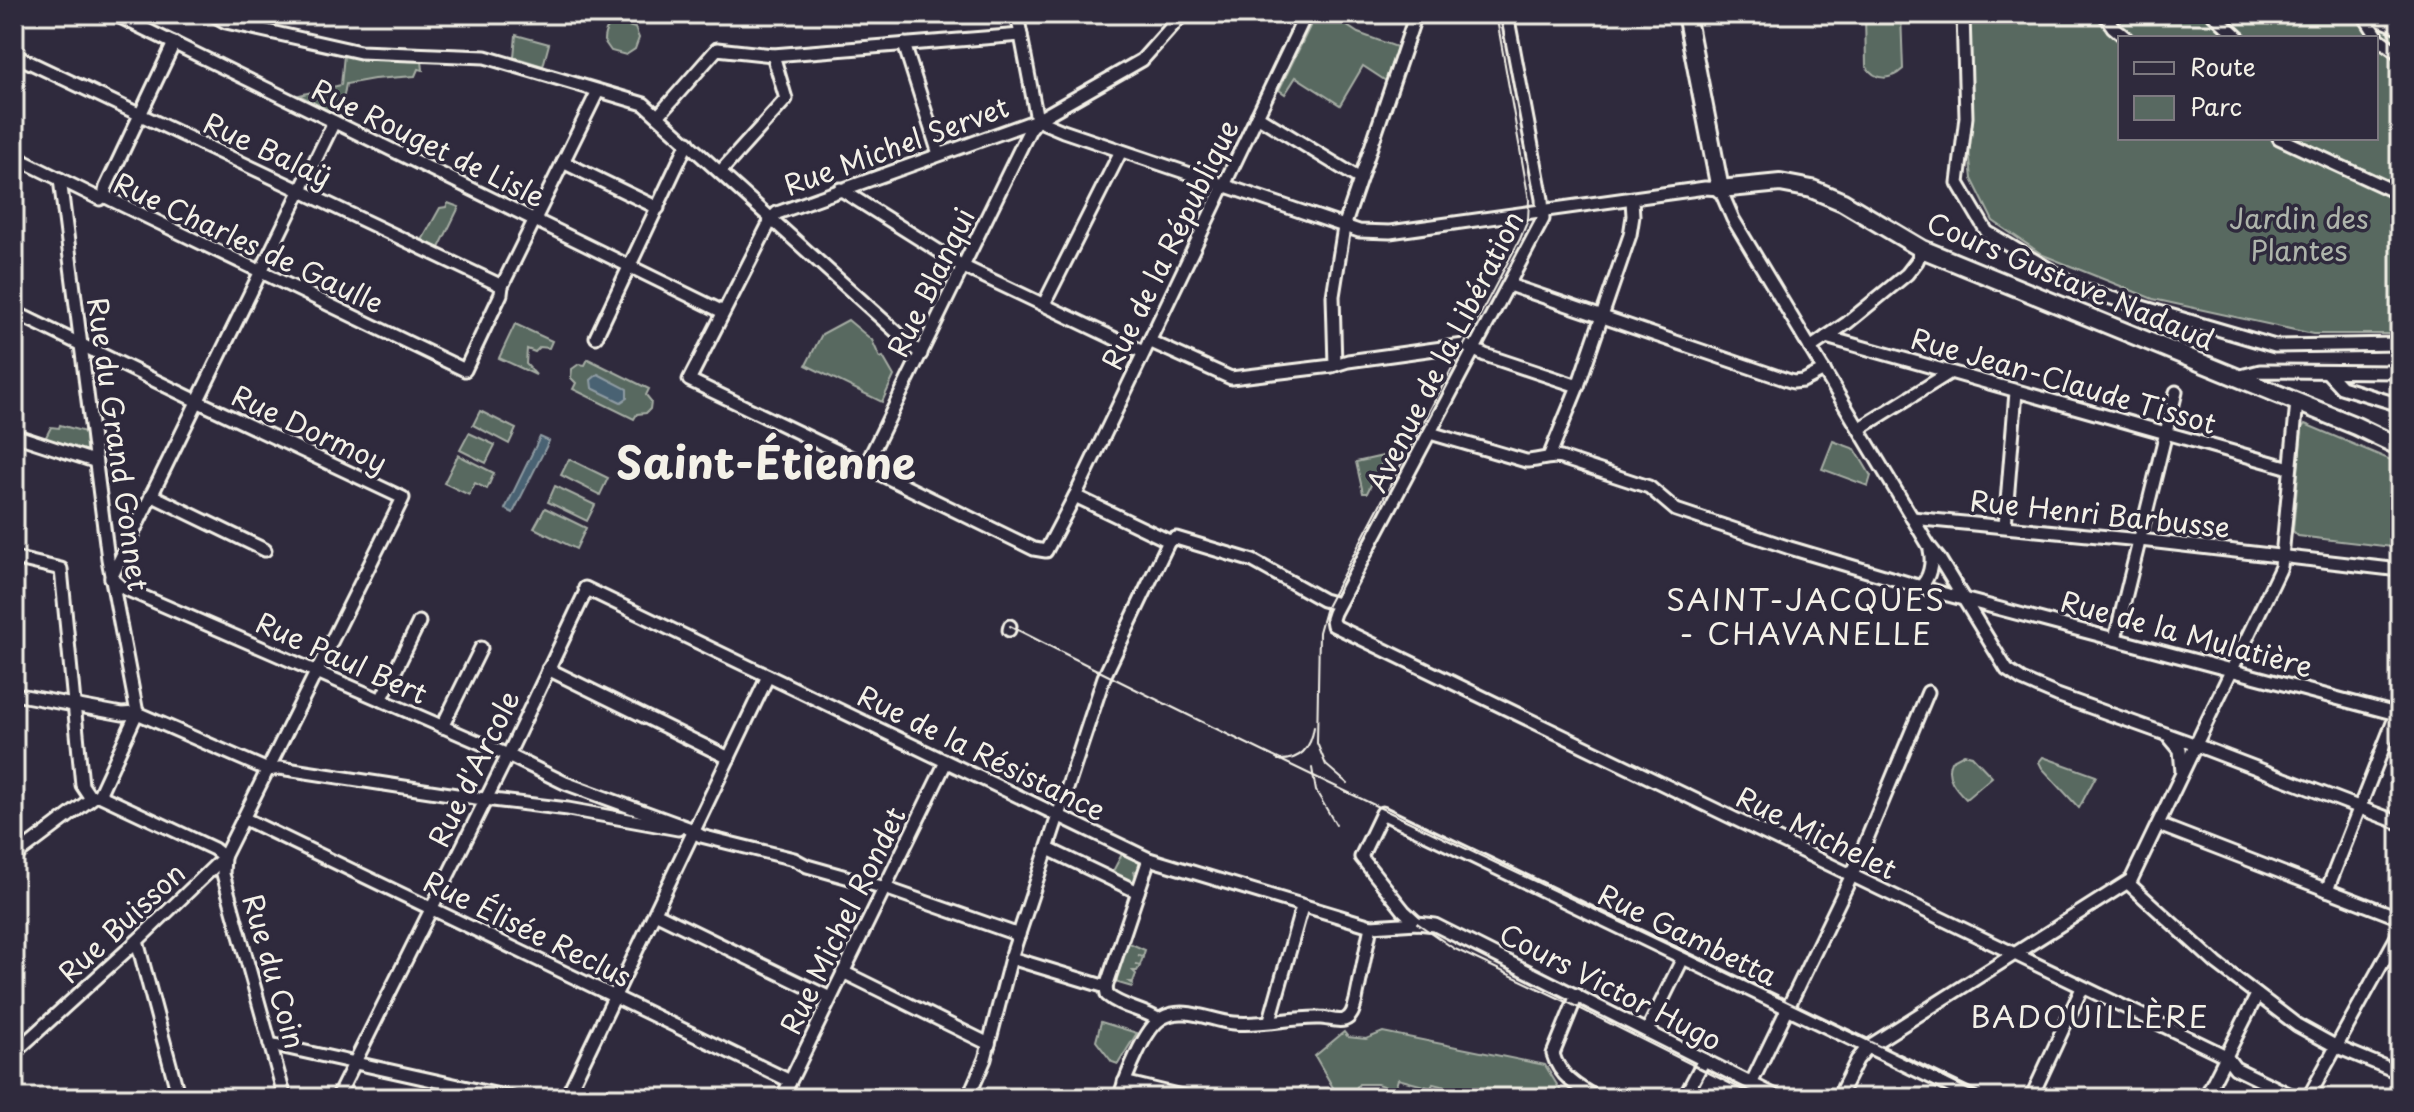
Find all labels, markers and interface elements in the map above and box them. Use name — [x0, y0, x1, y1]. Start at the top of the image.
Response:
legend — [2118, 36, 2378, 140]
text: Route — [2190, 48, 2256, 84]
street label: Rue Rouget de Lisle — [305, 67, 553, 217]
street label: Rue Michel Servet — [777, 84, 1015, 206]
text: Parc — [2190, 88, 2242, 124]
street label: Rue Balaÿ — [197, 100, 339, 198]
street label: Rue de la République — [1090, 111, 1248, 377]
street label: Rue Charles de Gaulle — [107, 161, 391, 323]
park label: Jardin des Plantes — [2229, 196, 2369, 271]
street label: Rue Blanqui — [875, 200, 985, 364]
street label: Cours Gustave Nadaud — [1920, 200, 2222, 360]
street label: Avenue de la Libération — [1354, 203, 1534, 499]
street label: Rue du Grand Gonnet — [77, 294, 161, 594]
street label: Rue Jean-Claude Tissot — [1906, 316, 2222, 444]
street label: Rue Dormoy — [225, 373, 395, 483]
district label: Saint-Étienne — [616, 428, 916, 494]
street label: Rue Henri Barbusse — [1968, 478, 2232, 548]
district label: SAINT-JACQUES - CHAVANELLE — [1666, 576, 1946, 655]
street label: Rue de la Mulatière — [2056, 579, 2318, 687]
street label: Rue Paul Bert — [249, 600, 435, 714]
street label: Rue de la Résistance — [851, 673, 1113, 831]
street label: Rue d'Arcole — [416, 682, 530, 854]
street label: Rue Michelet — [1729, 775, 1905, 889]
street label: Rue Michel Rondet — [768, 799, 916, 1041]
street label: Rue Buisson — [48, 852, 194, 992]
street label: Rue Élisée Reclus — [417, 859, 639, 997]
street label: Rue Gambetta — [1591, 872, 1785, 996]
street label: Rue du Coin — [232, 889, 318, 1053]
street label: Cours Victor Hugo — [1492, 911, 1730, 1061]
district label: BADOUILLÈRE — [1970, 993, 2210, 1038]

